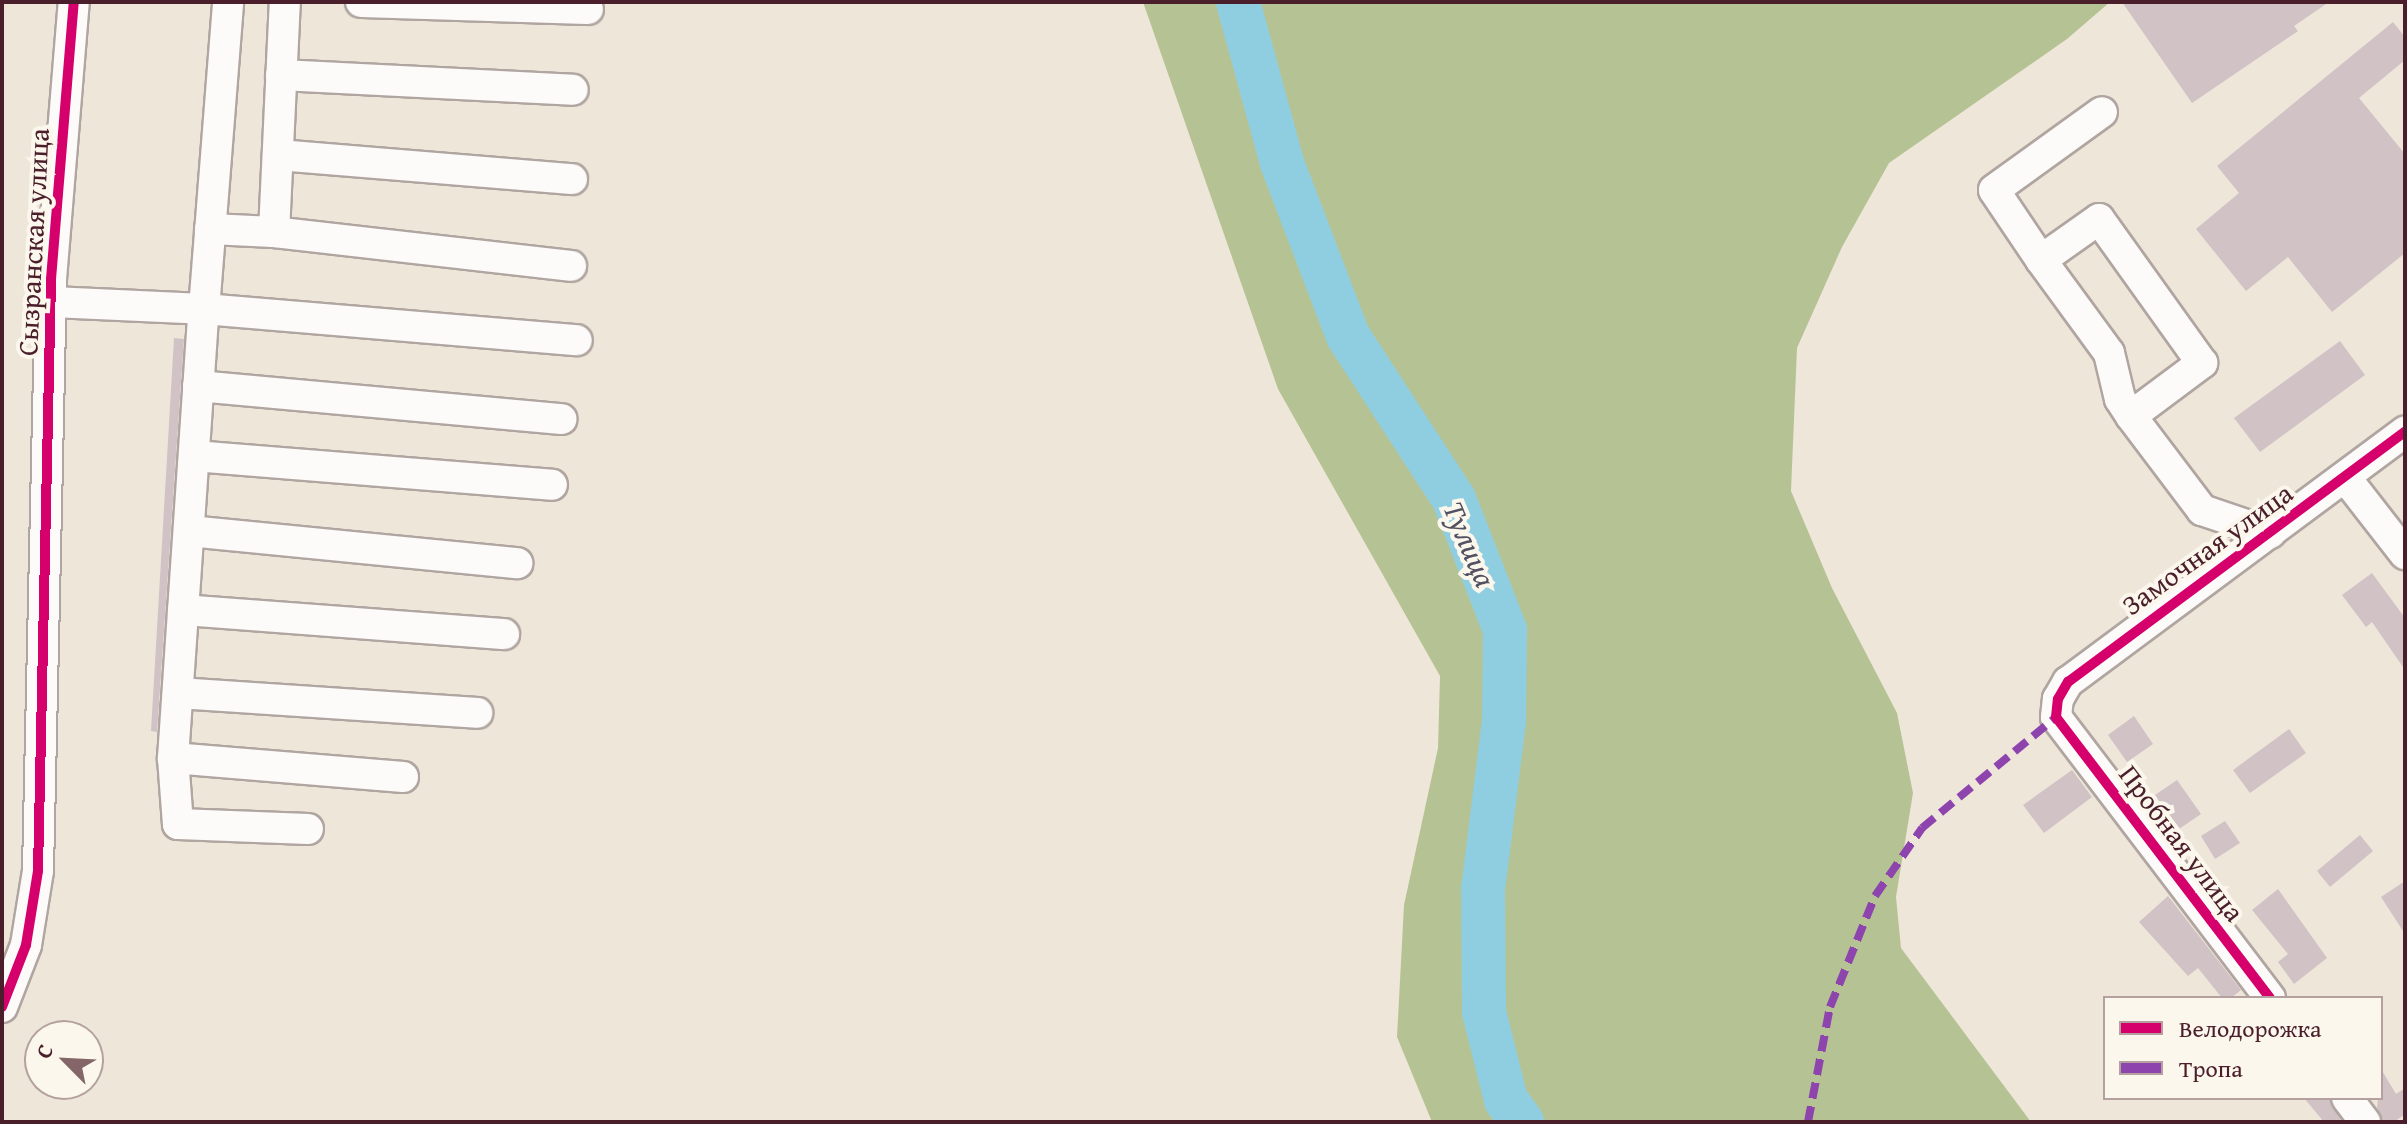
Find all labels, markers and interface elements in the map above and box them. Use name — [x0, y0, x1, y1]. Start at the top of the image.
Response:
street label: Сызранская улица — [10, 127, 56, 357]
street label: Замочная улица — [2115, 476, 2299, 622]
water label: Тулица — [1436, 496, 1504, 592]
street label: Пробная улица — [2112, 758, 2252, 928]
legend — [2103, 996, 2383, 1100]
text: Велодорожка — [2179, 1011, 2321, 1046]
north arrow — [24, 1020, 104, 1100]
text: С — [27, 1039, 61, 1063]
text: Тропа — [2179, 1051, 2243, 1086]

